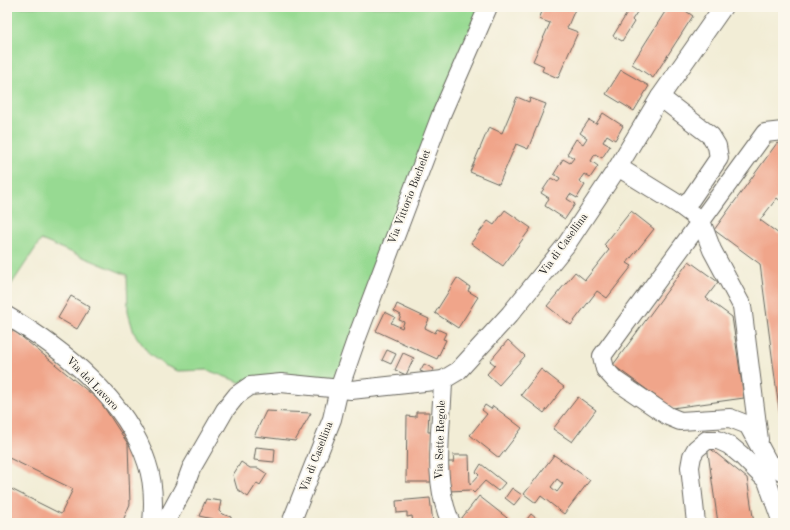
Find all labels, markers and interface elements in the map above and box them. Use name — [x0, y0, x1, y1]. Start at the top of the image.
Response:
street label: Via Vittorio Bachelet — [387, 148, 433, 246]
street label: Via di Casellina — [538, 211, 591, 278]
street label: Via del Lavoro — [64, 355, 120, 413]
street label: Via Sette Regole — [434, 400, 448, 480]
street label: Via di Casellina — [299, 420, 336, 494]

